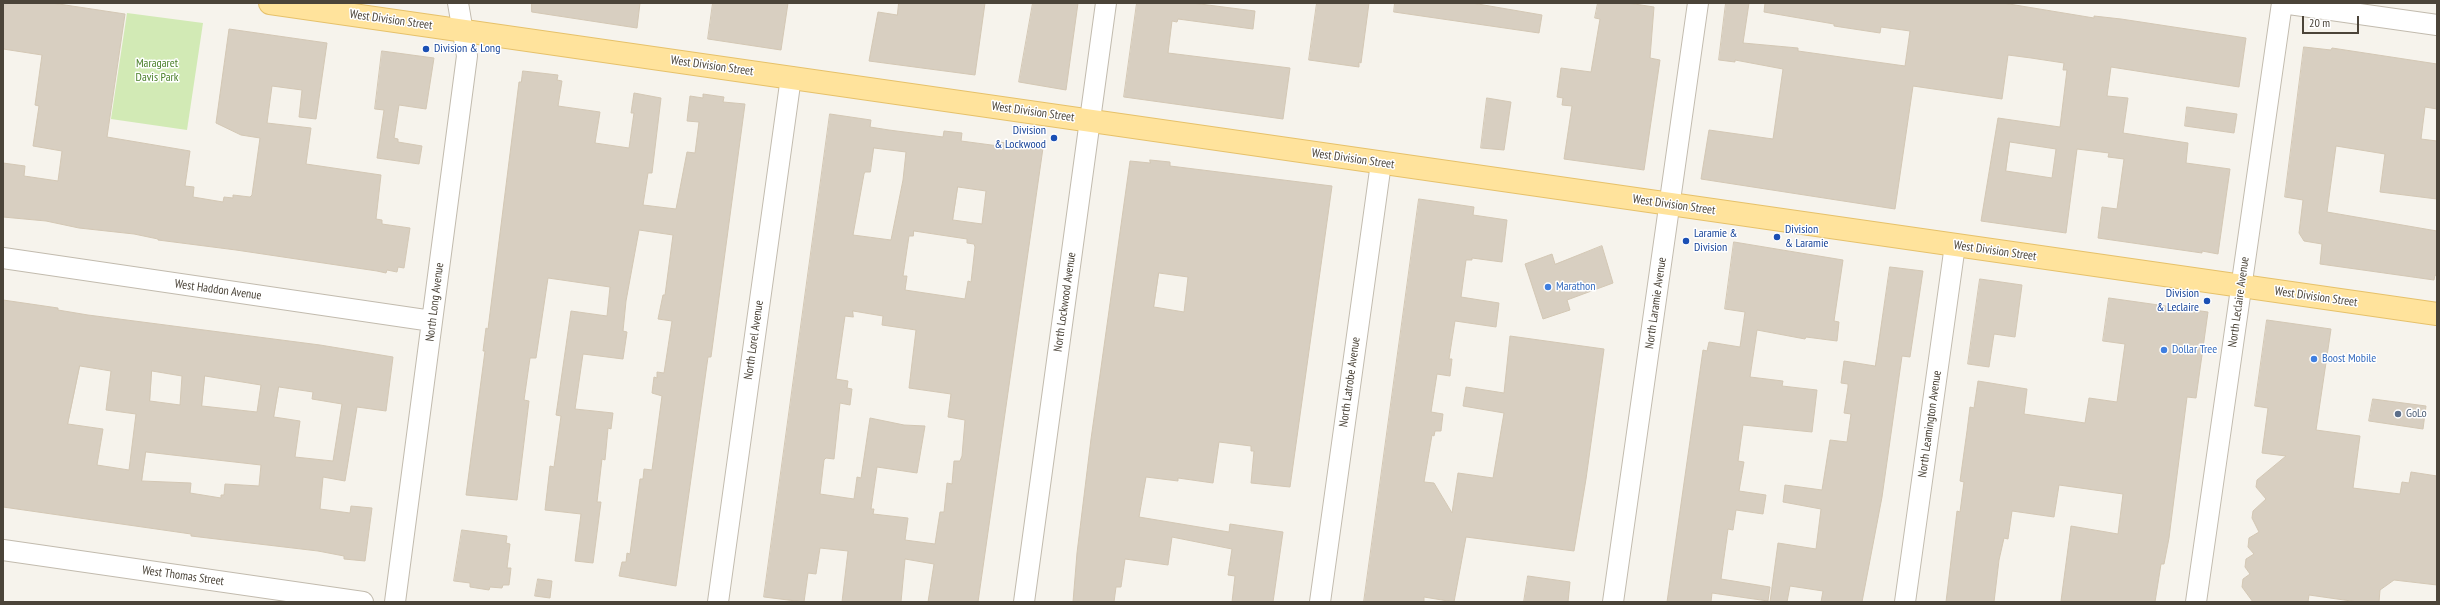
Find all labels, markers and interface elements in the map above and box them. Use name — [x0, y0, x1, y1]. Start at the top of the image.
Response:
street label: West Division Street — [349, 7, 433, 33]
scale bar — [2304, 8, 2361, 34]
text: 20 m — [2309, 15, 2330, 30]
place label: Division & Long — [434, 42, 500, 56]
marker: Division & Long — [421, 44, 431, 54]
street label: West Division Street — [670, 53, 754, 79]
park label: Maragaret Davis Park — [136, 57, 178, 85]
street label: West Division Street — [991, 99, 1075, 125]
place label: Division & Lockwood — [994, 124, 1046, 152]
marker: Division & Lockwood — [1049, 133, 1059, 143]
street label: West Division Street — [1311, 146, 1395, 172]
street label: West Division Street — [1632, 192, 1716, 218]
place label: Division & Laramie — [1785, 223, 1828, 251]
place label: Laramie & Division — [1694, 227, 1737, 255]
marker: Division & Laramie — [1772, 232, 1782, 242]
marker: Laramie & Division — [1681, 236, 1691, 246]
street label: West Division Street — [1953, 238, 2037, 264]
street label: North Lockwood Avenue — [1051, 251, 1079, 353]
street label: North Laramie Avenue — [1642, 256, 1670, 350]
street label: North Leclaire Avenue — [2226, 256, 2252, 348]
street label: North Long Avenue — [423, 262, 447, 342]
street label: West Haddon Avenue — [174, 277, 262, 303]
place label: Marathon — [1556, 280, 1596, 294]
marker: Marathon — [1543, 282, 1553, 292]
street label: West Division Street — [2274, 284, 2358, 310]
place label: Division & Leclaire — [2157, 287, 2199, 315]
marker: Division & Leclaire — [2202, 296, 2212, 306]
street label: North Lorel Avenue — [741, 299, 767, 381]
street label: North Latrobe Avenue — [1337, 336, 1363, 428]
place label: Dollar Tree — [2172, 343, 2217, 357]
marker: Dollar Tree — [2159, 345, 2169, 355]
place label: Boost Mobile — [2322, 352, 2376, 366]
marker: Boost Mobile — [2309, 354, 2319, 364]
street label: North Leamington Avenue — [1915, 370, 1945, 478]
place label: GoLo — [2406, 407, 2427, 421]
marker: GoLo — [2393, 409, 2403, 419]
street label: West Thomas Street — [141, 563, 225, 589]

